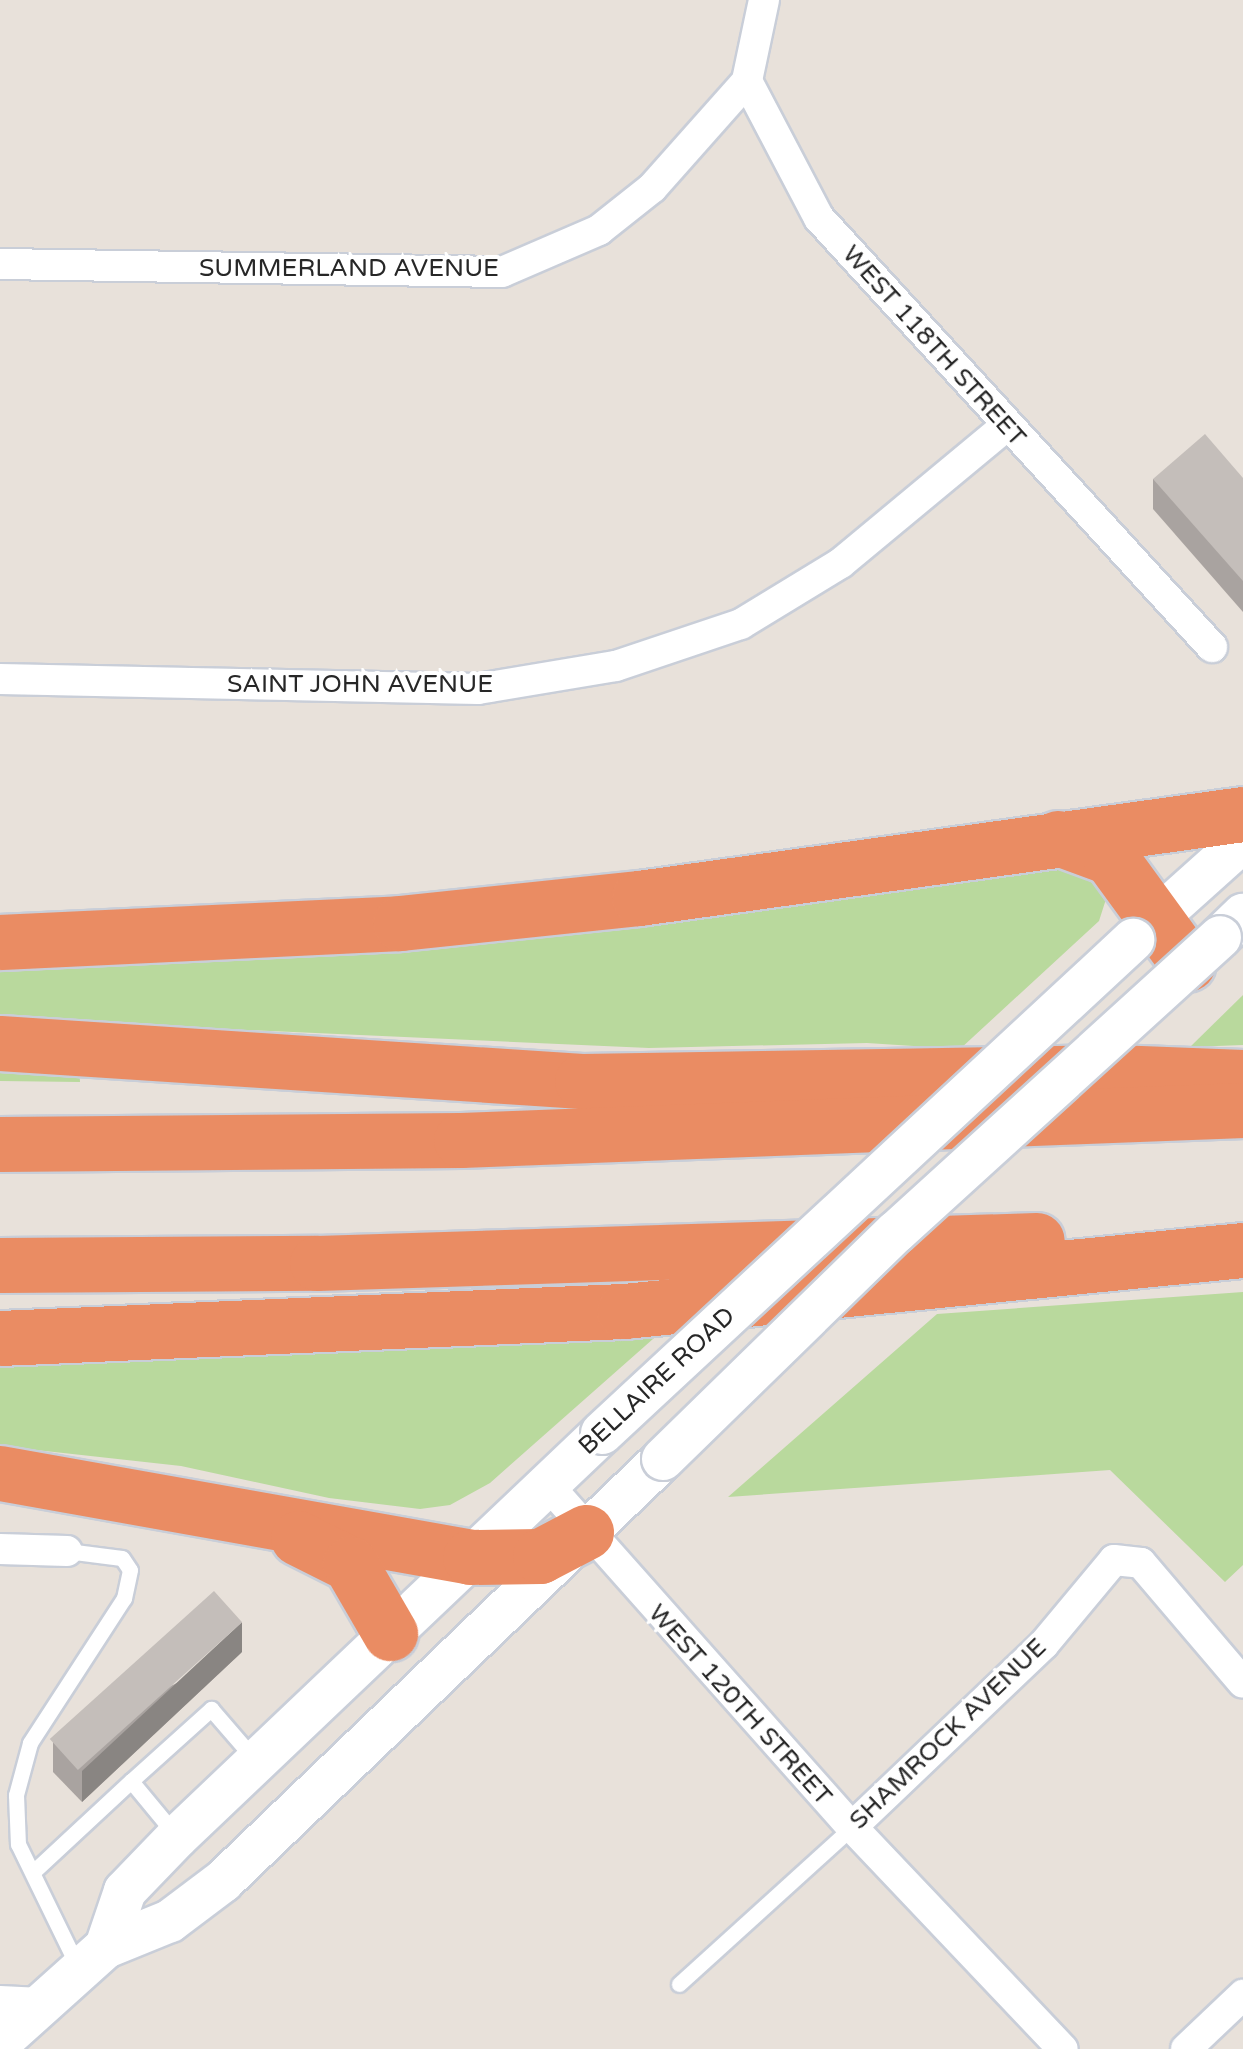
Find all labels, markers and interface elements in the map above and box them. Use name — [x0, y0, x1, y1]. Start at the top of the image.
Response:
street label: WEST 118TH STREET — [836, 239, 1032, 453]
street label: SUMMERLAND AVENUE — [199, 253, 499, 283]
street label: SAINT JOHN AVENUE — [227, 669, 493, 699]
street label: BELLAIRE ROAD — [573, 1301, 741, 1461]
street label: WEST 120TH STREET — [642, 1598, 838, 1812]
street label: SHAMROCK AVENUE — [843, 1632, 1053, 1836]

